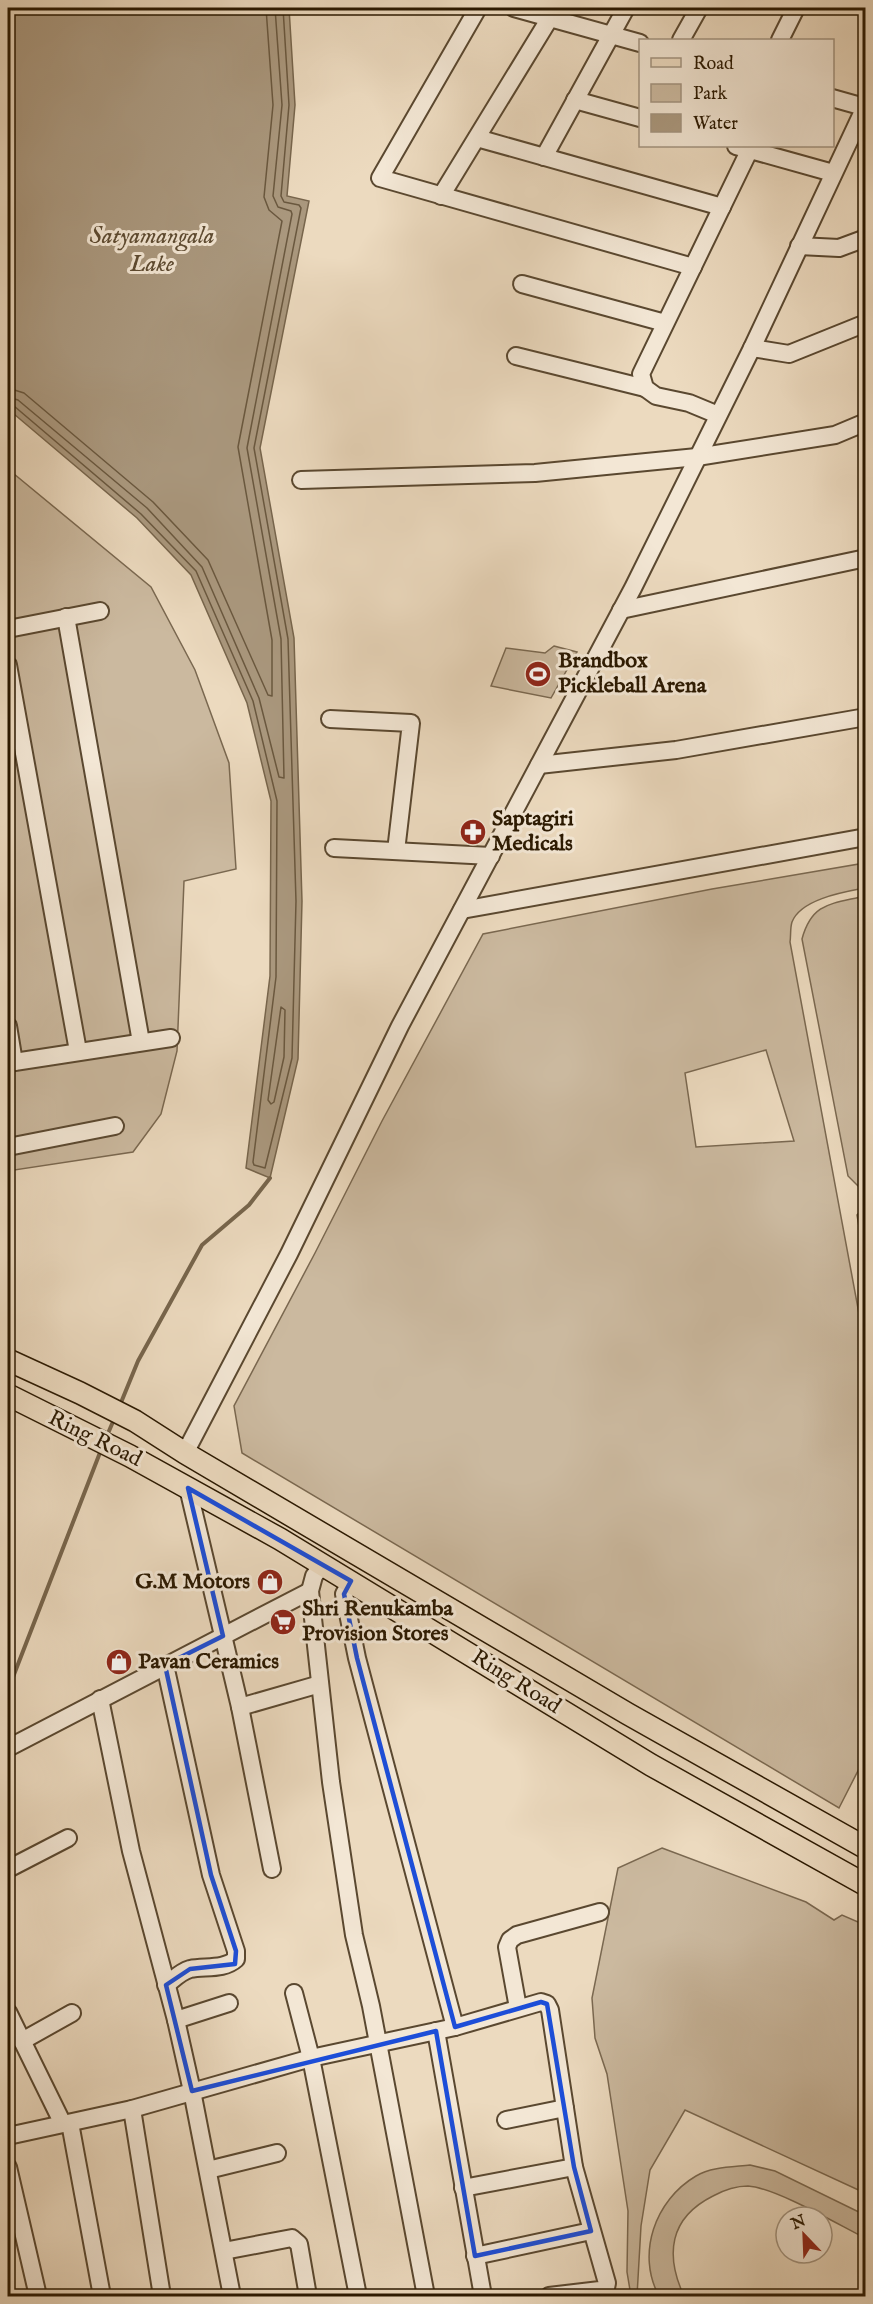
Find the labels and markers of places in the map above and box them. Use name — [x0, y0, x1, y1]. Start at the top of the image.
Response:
place label: Brandbox Pickleball Arena — [558, 647, 707, 700]
sports icon: Brandbox Pickleball Arena — [523, 659, 553, 689]
place label: Saptagiri Medicals — [492, 805, 574, 858]
pharmacy icon: Saptagiri Medicals — [458, 817, 488, 847]
shop icon: G.M Motors — [255, 1567, 285, 1597]
place label: G.M Motors — [135, 1568, 250, 1596]
place label: Shri Renukamba Provision Stores — [302, 1595, 453, 1648]
supermarket icon: Shri Renukamba Provision Stores — [268, 1607, 298, 1637]
shop icon: Pavan Ceramics — [104, 1647, 134, 1677]
place label: Pavan Ceramics — [138, 1648, 279, 1676]

